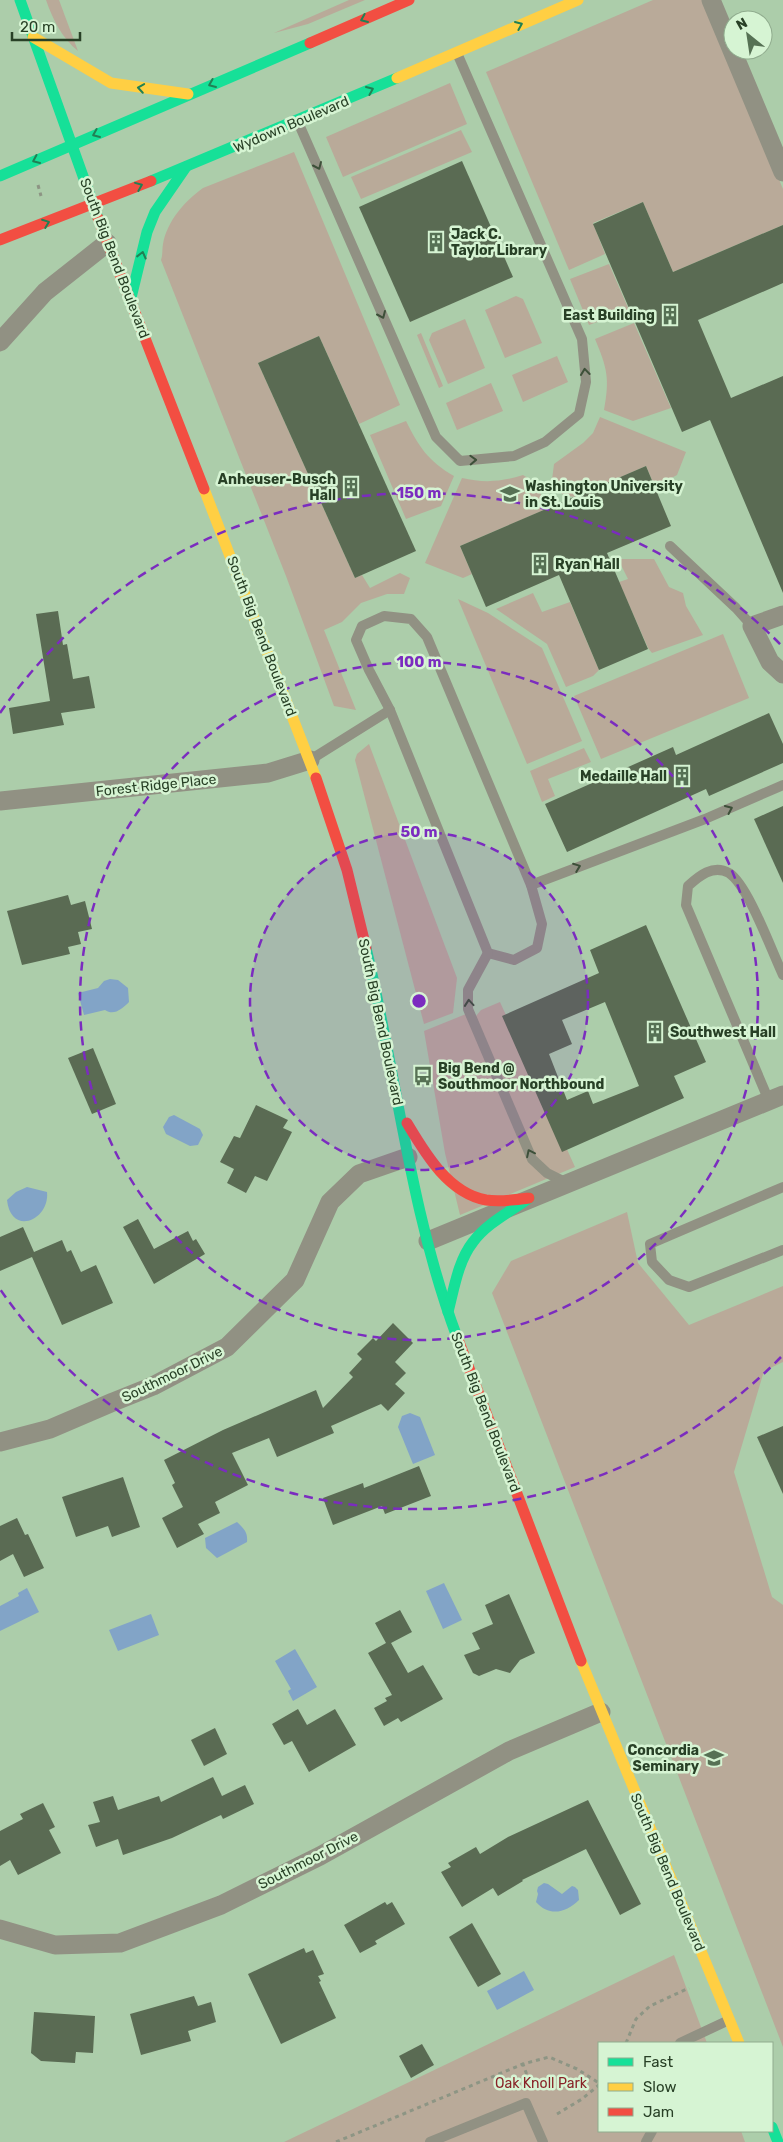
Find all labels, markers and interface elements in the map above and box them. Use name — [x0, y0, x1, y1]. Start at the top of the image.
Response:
scale bar — [12, 10, 80, 42]
north arrow — [723, 10, 773, 60]
one-way arrow — [360, 13, 369, 24]
text: N — [733, 14, 750, 34]
text: 20 m — [20, 18, 55, 36]
one-way arrow — [514, 21, 523, 32]
one-way arrow — [208, 78, 217, 89]
one-way arrow — [137, 83, 145, 93]
one-way arrow — [365, 85, 374, 96]
street label: Wydown Boulevard — [231, 93, 351, 156]
one-way arrow — [92, 127, 101, 138]
one-way arrow — [32, 153, 41, 164]
one-way arrow — [311, 161, 322, 170]
street label: South Big Bend Boulevard — [76, 176, 153, 341]
one-way arrow — [134, 182, 143, 192]
one-way arrow — [41, 219, 49, 229]
place label: Jack C. Taylor Library — [451, 226, 548, 259]
building icon: Jack C. Taylor Library — [425, 231, 447, 253]
one-way arrow — [136, 250, 147, 259]
building icon: East Building — [659, 304, 681, 326]
place label: East Building — [563, 307, 655, 324]
one-way arrow — [376, 310, 387, 319]
one-way arrow — [580, 367, 591, 375]
one-way arrow — [469, 455, 477, 466]
place label: Anheuser-Busch Hall — [218, 471, 336, 504]
building icon: Anheuser-Busch Hall — [340, 476, 362, 498]
place label: Washington University in St. Louis — [525, 478, 684, 511]
school or university icon: Washington University in St. Louis — [499, 483, 521, 505]
text: 150 m — [397, 484, 441, 502]
building icon: Ryan Hall — [529, 553, 551, 575]
street label: South Big Bend Boulevard — [223, 554, 300, 719]
place label: Ryan Hall — [555, 556, 620, 573]
text: 100 m — [397, 653, 441, 671]
building icon: Medaille Hall — [671, 765, 693, 787]
place label: Medaille Hall — [580, 768, 667, 785]
street label: Forest Ridge Place — [95, 771, 217, 800]
one-way arrow — [724, 804, 733, 815]
text: 50 m — [401, 823, 437, 841]
one-way arrow — [572, 863, 581, 873]
street label: South Big Bend Boulevard — [355, 937, 407, 1107]
centre of rings — [410, 992, 428, 1010]
one-way arrow — [463, 999, 474, 1007]
building icon: Southwest Hall — [644, 1021, 666, 1043]
place label: Southwest Hall — [670, 1024, 776, 1041]
place label: Big Bend @ Southmoor Northbound — [438, 1060, 604, 1093]
bus stop icon: Big Bend @ Southmoor Northbound — [412, 1065, 434, 1087]
one-way arrow — [526, 1149, 536, 1158]
street label: South Big Bend Boulevard — [447, 1330, 524, 1495]
street label: Southmoor Drive — [119, 1343, 225, 1406]
place label: Concordia Seminary — [627, 1742, 700, 1775]
school or university icon: Concordia Seminary — [703, 1747, 725, 1769]
street label: South Big Bend Boulevard — [626, 1791, 709, 1954]
street label: Southmoor Drive — [255, 1828, 361, 1893]
legend — [598, 2042, 773, 2132]
text: Fast — [643, 2053, 673, 2071]
park label: Oak Knoll Park — [495, 2075, 588, 2092]
text: Slow — [643, 2078, 676, 2096]
text: Jam — [643, 2103, 674, 2121]

